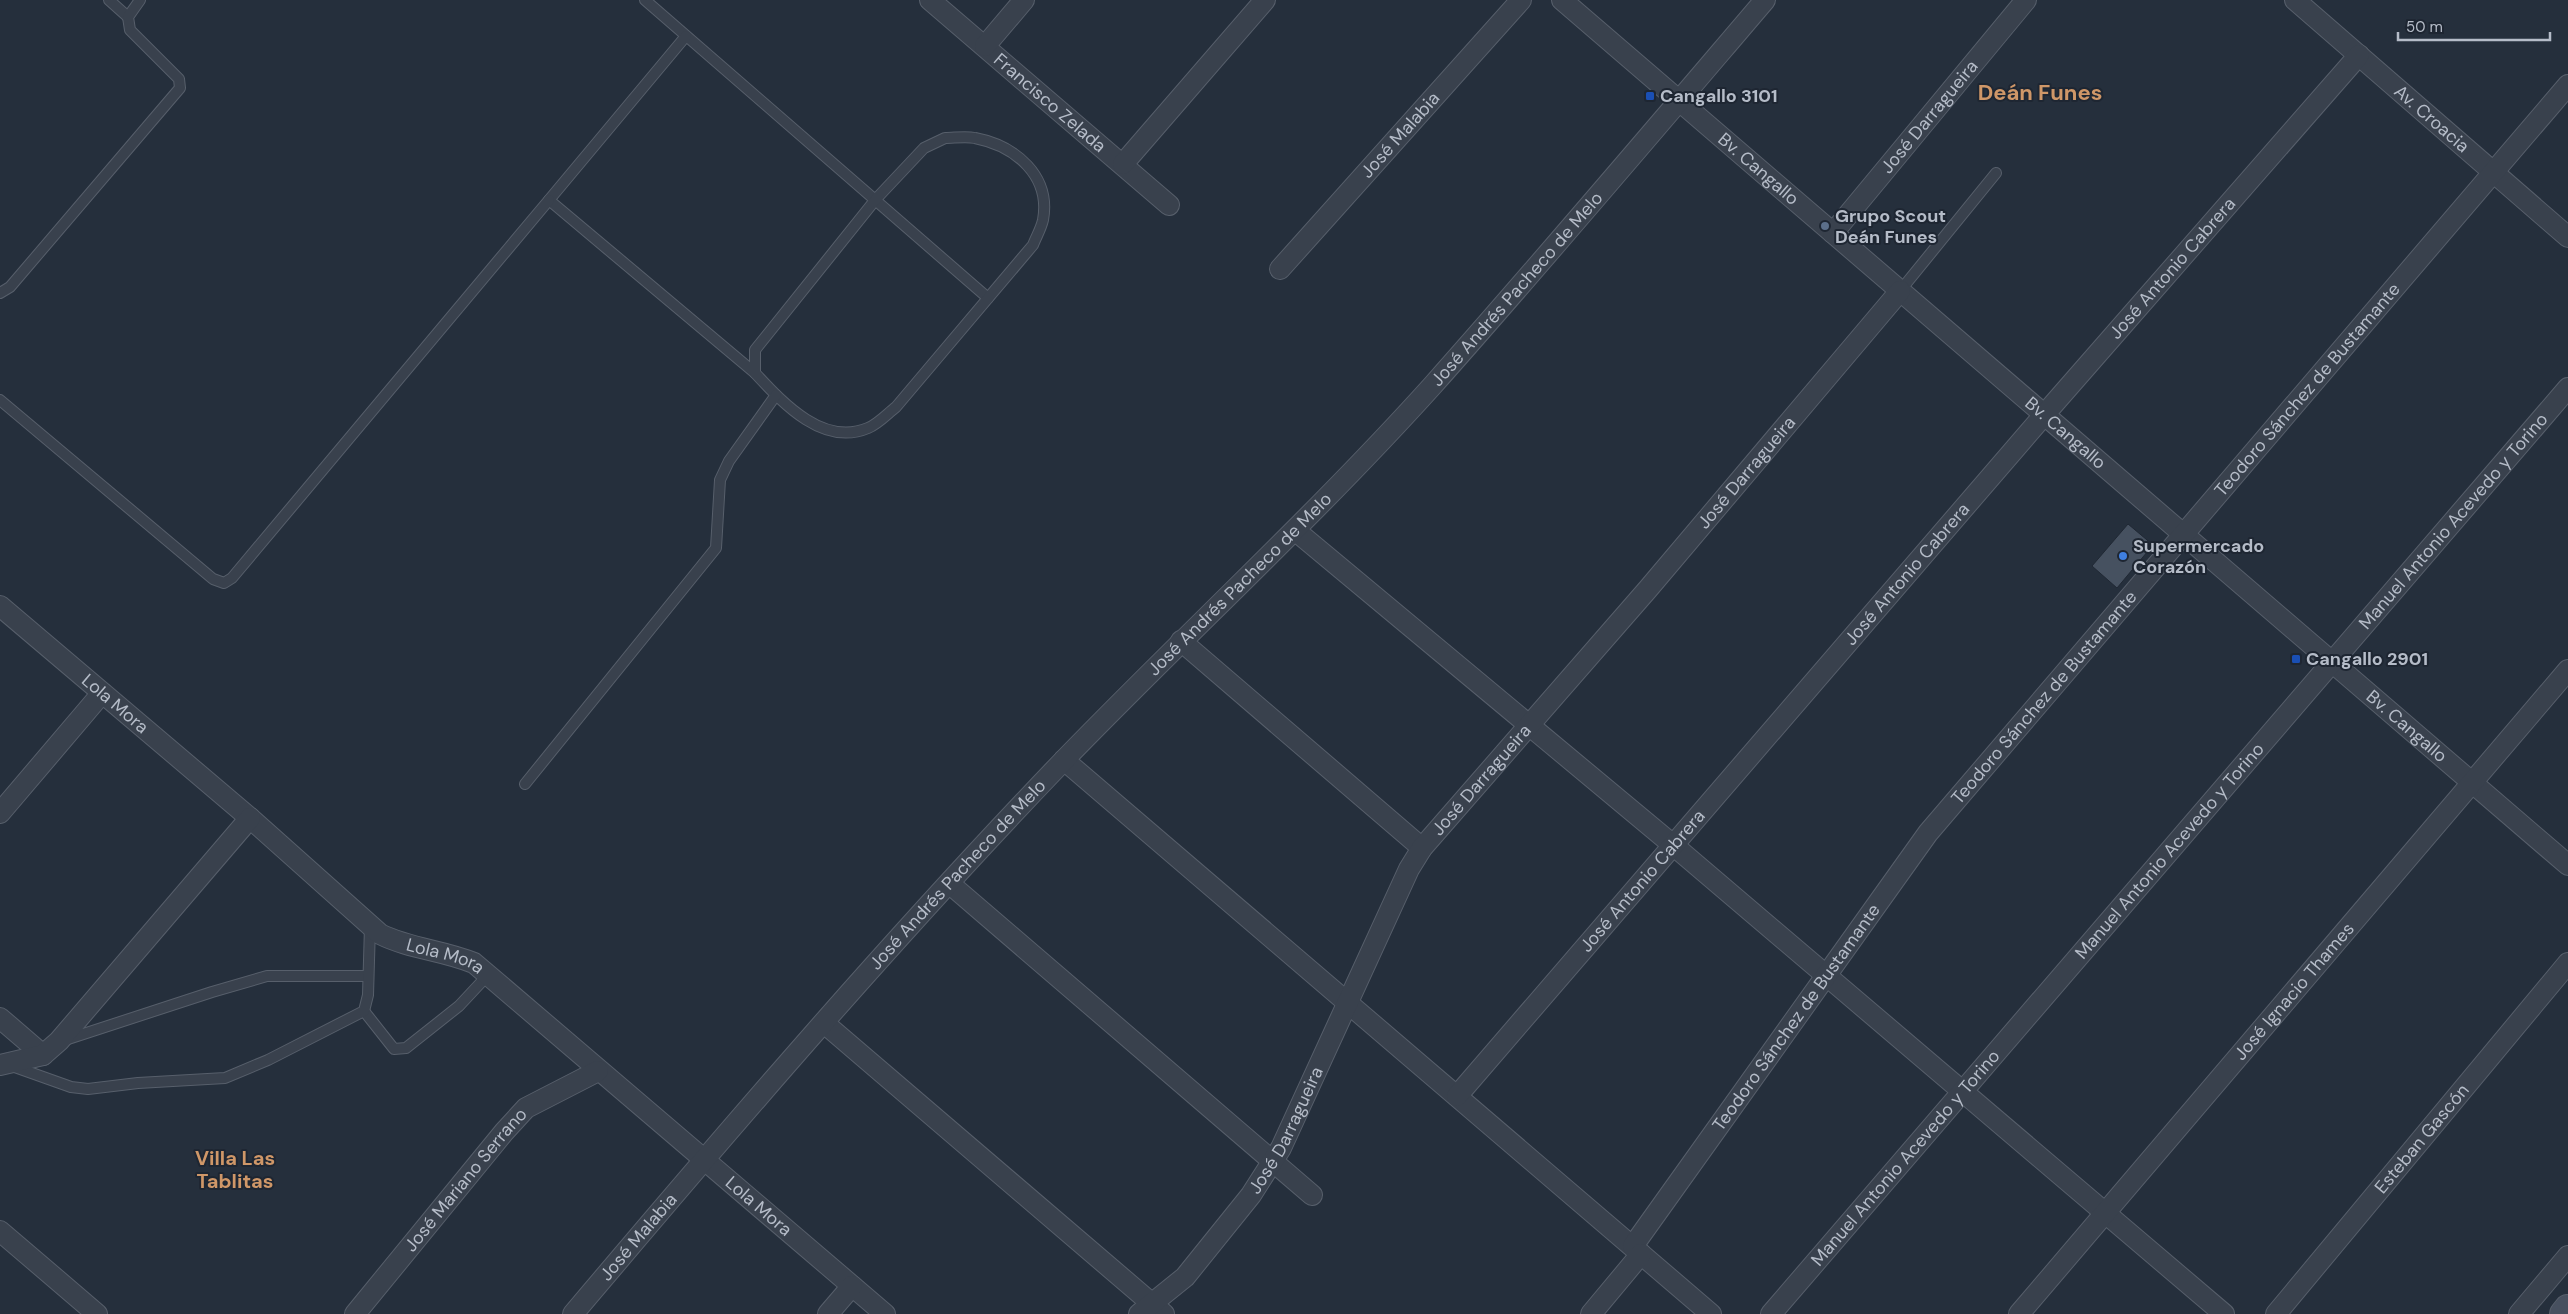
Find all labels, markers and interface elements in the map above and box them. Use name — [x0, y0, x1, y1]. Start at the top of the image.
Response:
scale bar — [2398, 10, 2550, 42]
text: 50 m — [2406, 17, 2443, 37]
street label: Francisco Zelada — [989, 48, 1111, 158]
street label: José Darragueira — [1875, 55, 1983, 178]
district label: Deán Funes — [1978, 78, 2102, 107]
street label: Av. Croacia — [2389, 79, 2474, 158]
place label: Cangallo 3101 — [1660, 84, 1778, 108]
street label: José Malabia — [1355, 87, 1445, 183]
marker: Cangallo 3101 — [1644, 90, 1656, 102]
street label: Bv. Cangallo — [1713, 127, 1804, 210]
street label: José Andrés Pacheco de Melo — [1425, 187, 1608, 391]
street label: José Antonio Cabrera — [2104, 192, 2241, 344]
place label: Grupo Scout Deán Funes — [1835, 204, 1946, 249]
marker: Grupo Scout Deán Funes — [1819, 220, 1831, 232]
street label: Teodoro Sánchez de Bustamante — [2209, 278, 2406, 502]
street label: Bv. Cangallo — [2020, 391, 2111, 474]
street label: Manuel Antonio Acevedo y Torino — [2353, 408, 2553, 635]
street label: José Darragueira — [1692, 411, 1801, 534]
street label: José Andrés Pacheco de Melo — [1142, 487, 1337, 681]
street label: José Antonio Cabrera — [1839, 498, 1975, 650]
place label: Supermercado Corazón — [2133, 534, 2264, 579]
marker: Supermercado Corazón — [2117, 550, 2129, 562]
street label: Teodoro Sánchez de Bustamante — [1946, 586, 2142, 809]
place label: Cangallo 2901 — [2306, 647, 2428, 671]
marker: Cangallo 2901 — [2290, 653, 2302, 665]
street label: Lola Mora — [77, 668, 154, 739]
street label: Bv. Cangallo — [2361, 685, 2452, 768]
street label: José Darragueira — [1426, 719, 1537, 841]
street label: Manuel Antonio Acevedo y Torino — [2070, 738, 2269, 964]
street label: José Andrés Pacheco de Melo — [864, 774, 1051, 975]
street label: José Antonio Cabrera — [1574, 805, 1711, 957]
street label: Teodoro Sánchez de Bustamante — [1707, 899, 1886, 1136]
street label: José Ignacio Thames — [2229, 917, 2360, 1065]
street label: Lola Mora — [404, 933, 490, 979]
street label: Manuel Antonio Acevedo y Torino — [1806, 1045, 2005, 1271]
street label: José Darragueira — [1243, 1063, 1329, 1199]
street label: Esteban Gascón — [2369, 1079, 2474, 1199]
street label: José Mariano Serrano — [399, 1103, 532, 1257]
district label: Villa Las Tablitas — [195, 1145, 275, 1194]
street label: Lola Mora — [720, 1171, 797, 1241]
street label: José Malabia — [594, 1188, 682, 1286]

